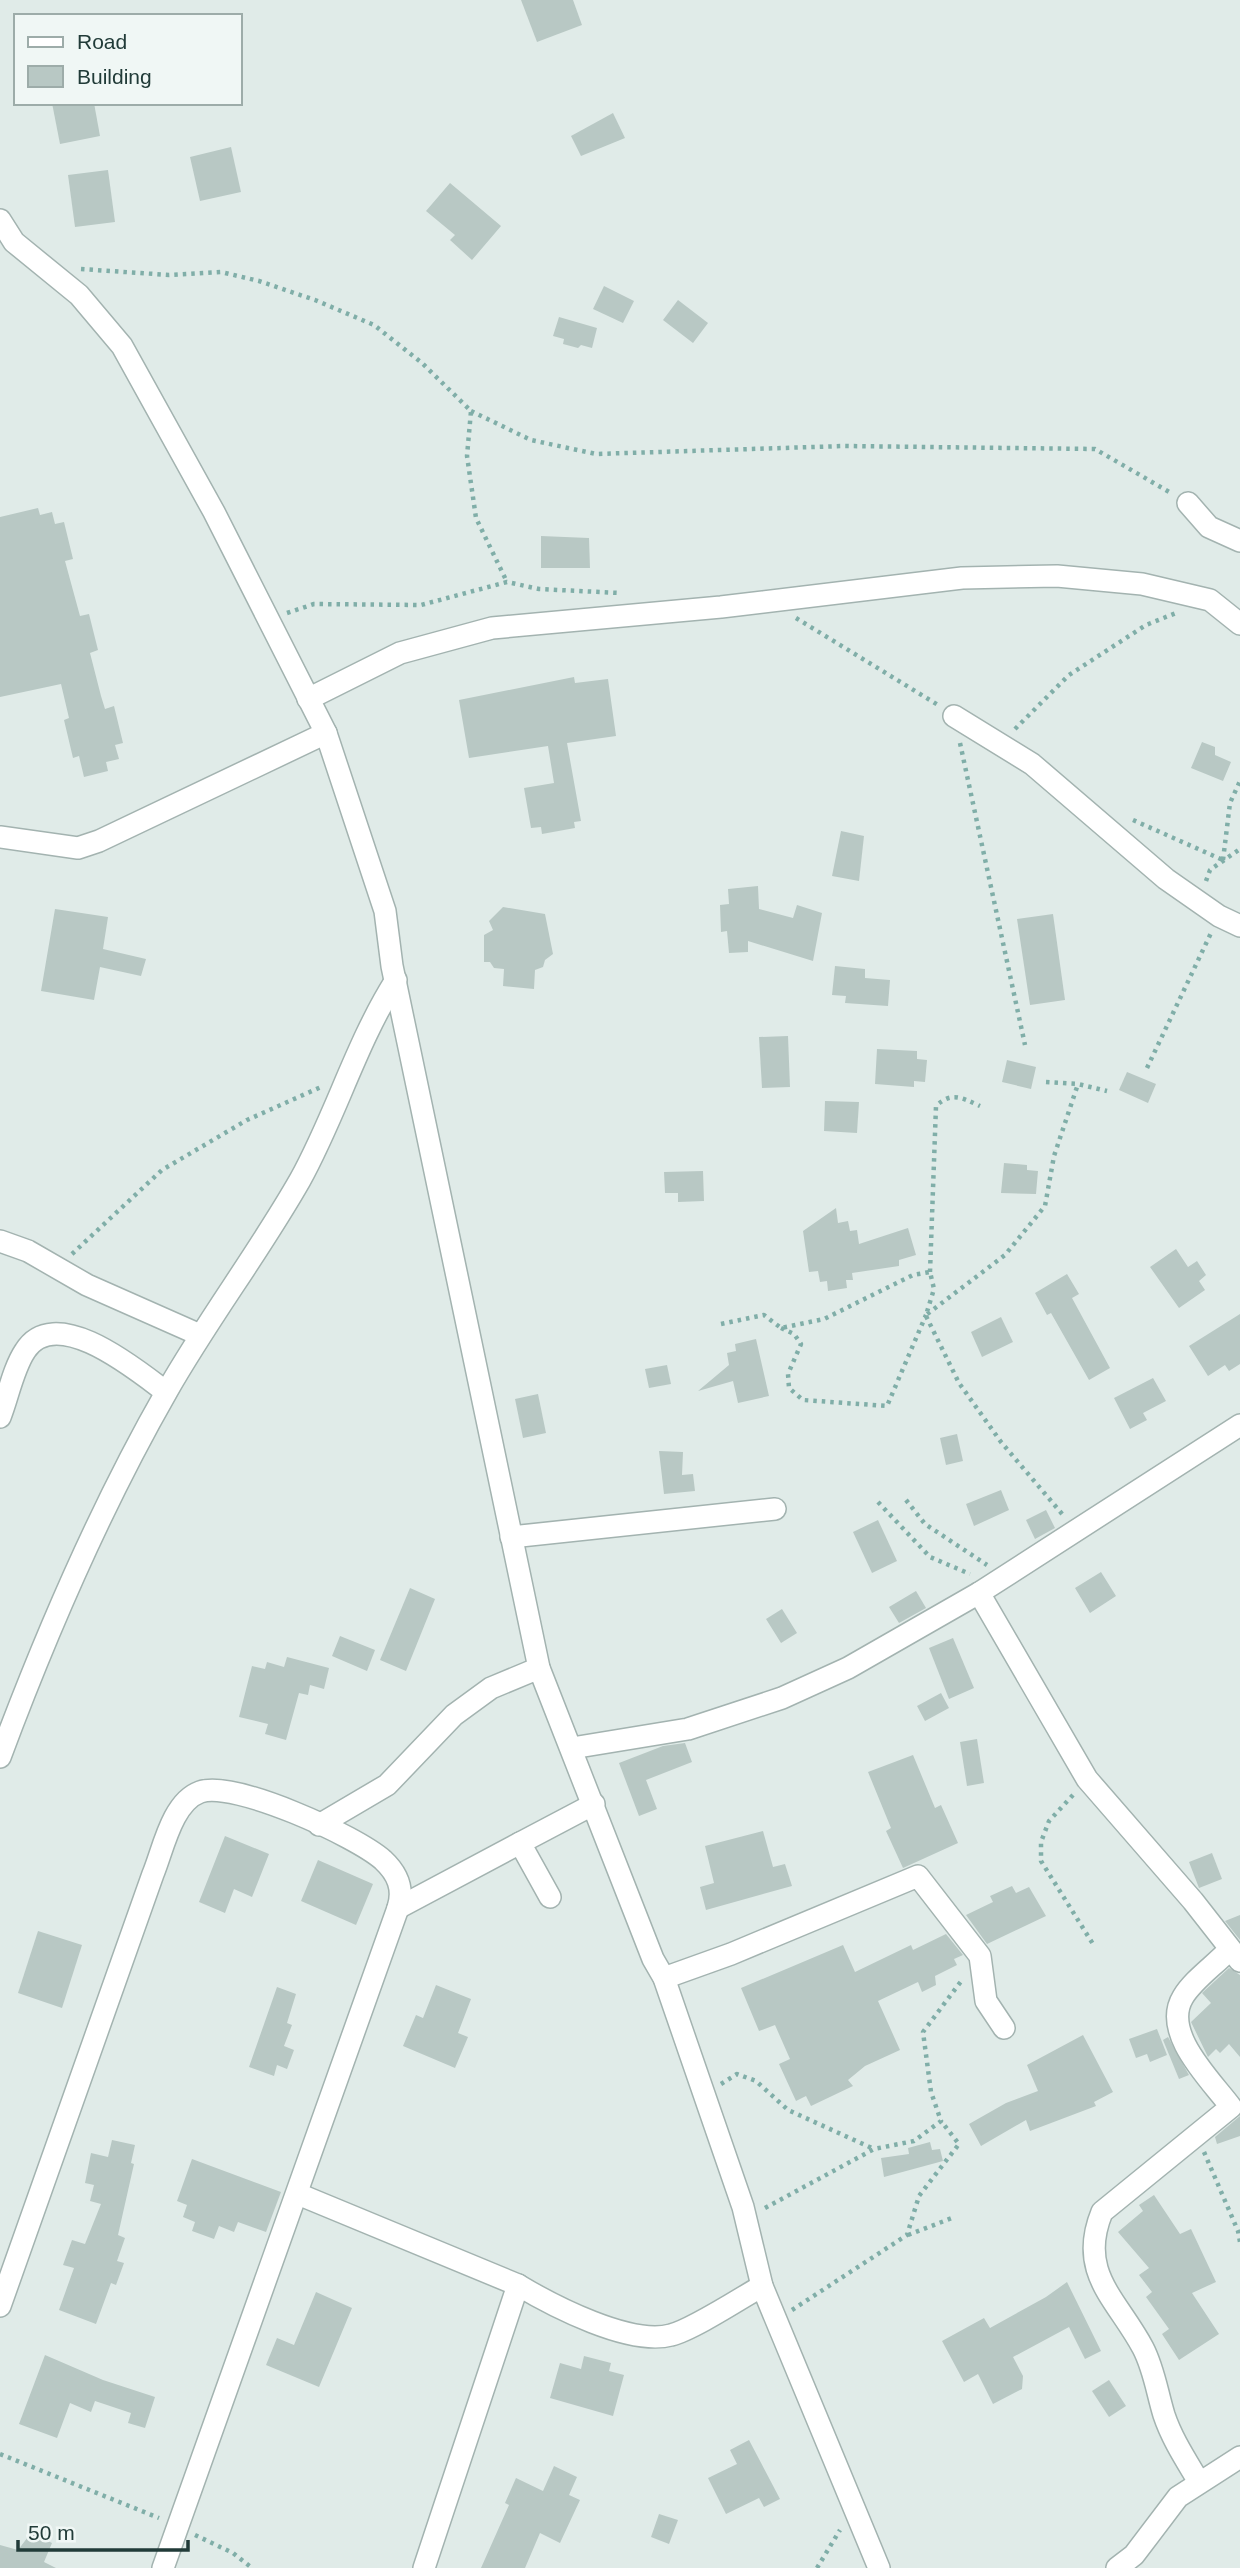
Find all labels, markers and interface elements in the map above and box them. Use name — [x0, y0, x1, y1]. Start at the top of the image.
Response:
legend — [14, 14, 242, 105]
text: Road — [77, 30, 127, 53]
text: Building — [77, 65, 152, 88]
scale bar — [18, 2508, 187, 2552]
text: 50 m — [28, 2521, 75, 2544]

